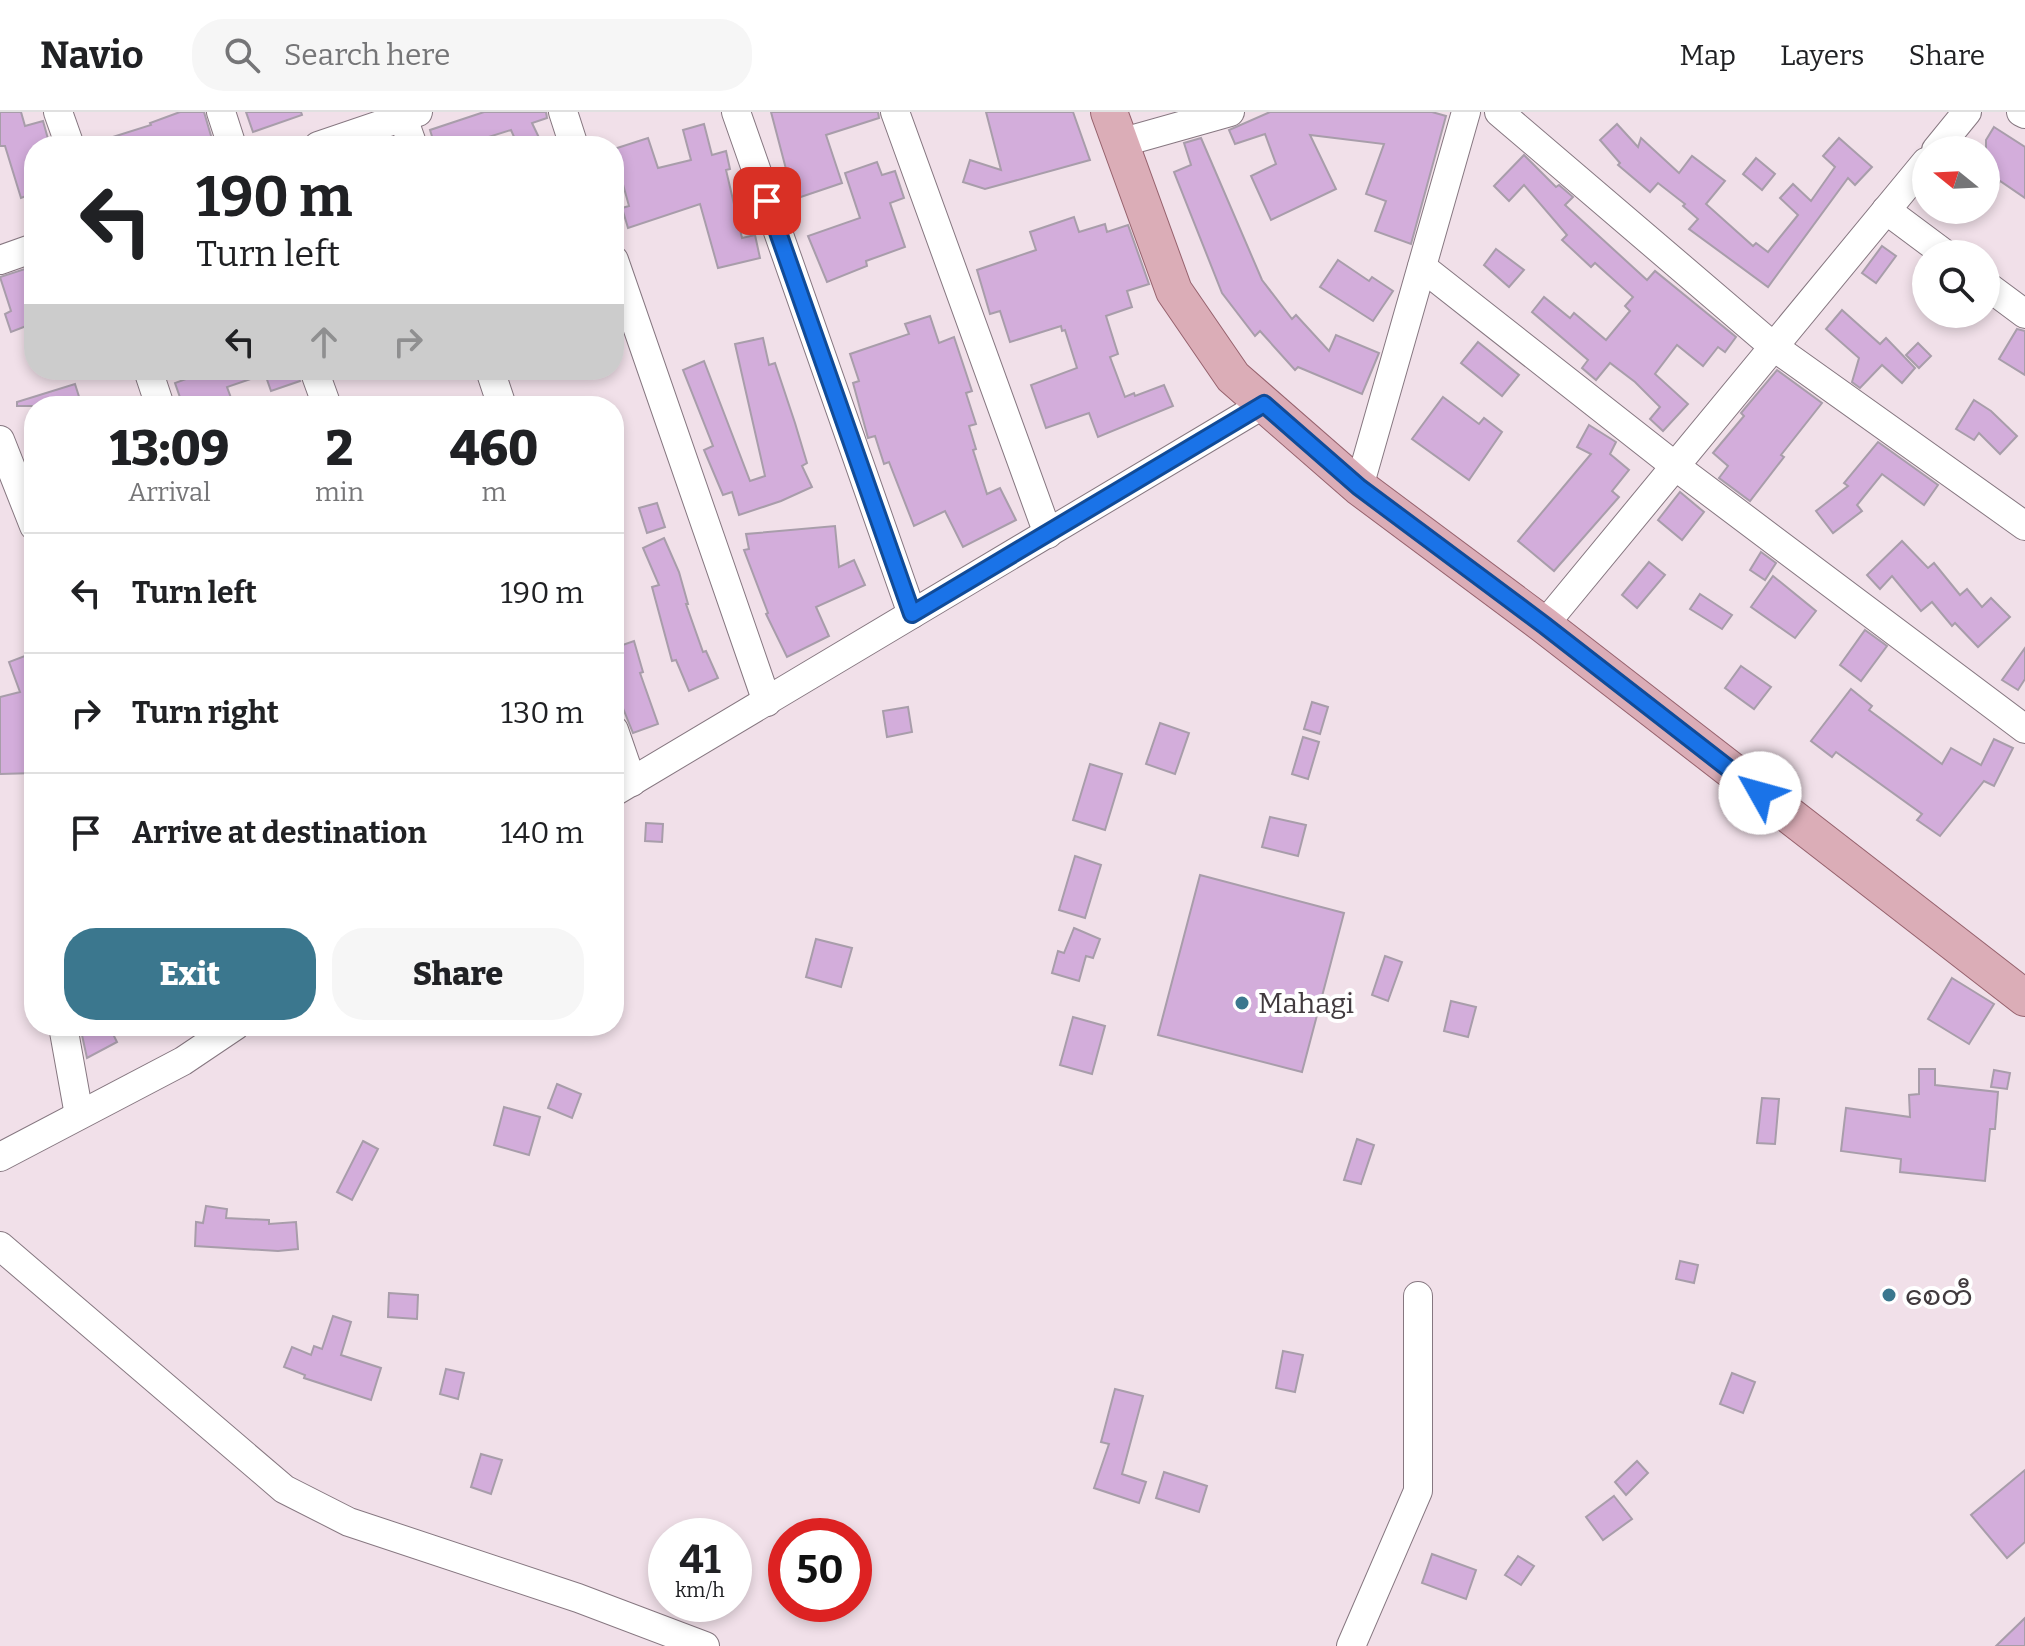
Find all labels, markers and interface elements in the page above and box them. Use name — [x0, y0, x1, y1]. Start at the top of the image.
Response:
search box — [192, 19, 752, 91]
text: Navio — [40, 32, 144, 78]
icon: search — [220, 33, 264, 77]
text: Search here — [284, 37, 450, 73]
text: Map — [1679, 39, 1736, 72]
text: Layers — [1780, 39, 1864, 72]
text: Share — [1908, 39, 1985, 72]
north arrow — [1912, 136, 2000, 224]
map controls — [1912, 136, 2000, 328]
text: 190 m — [196, 164, 352, 231]
pin — [733, 167, 801, 235]
icon: left — [64, 168, 168, 272]
icon: arrive — [745, 179, 789, 223]
text: Turn left — [196, 232, 340, 276]
button: search — [1912, 240, 2000, 328]
icon: left — [218, 320, 262, 364]
icon: ahead — [302, 320, 346, 364]
icon: right — [386, 320, 430, 364]
text: 13:09 — [110, 420, 229, 478]
text: 2 — [326, 420, 353, 478]
text: 460 — [450, 420, 538, 478]
text: Arrival — [128, 477, 211, 508]
text: min — [315, 477, 364, 508]
text: m — [482, 477, 506, 508]
icon: left — [64, 571, 108, 615]
text: Turn left — [132, 575, 257, 611]
text: 190 m — [500, 575, 584, 611]
icon: right — [64, 691, 108, 735]
text: Turn right — [132, 695, 279, 731]
text: 130 m — [501, 695, 584, 731]
position arrow — [1718, 751, 1802, 835]
icon: arrive — [64, 811, 108, 855]
text: Arrive at destination — [132, 815, 427, 851]
text: 140 m — [500, 815, 584, 851]
button: Exit — [64, 928, 316, 1020]
button: Share — [332, 928, 584, 1020]
place label: Mahagi — [1258, 987, 1354, 1020]
marker: Mahagi — [1233, 994, 1251, 1012]
place label: စေတီ — [1905, 1278, 1973, 1312]
marker: စေတီ — [1880, 1286, 1898, 1304]
speed limit sign: 50 — [768, 1518, 872, 1622]
text: 41 — [679, 1536, 721, 1584]
text: km/h — [675, 1578, 725, 1602]

